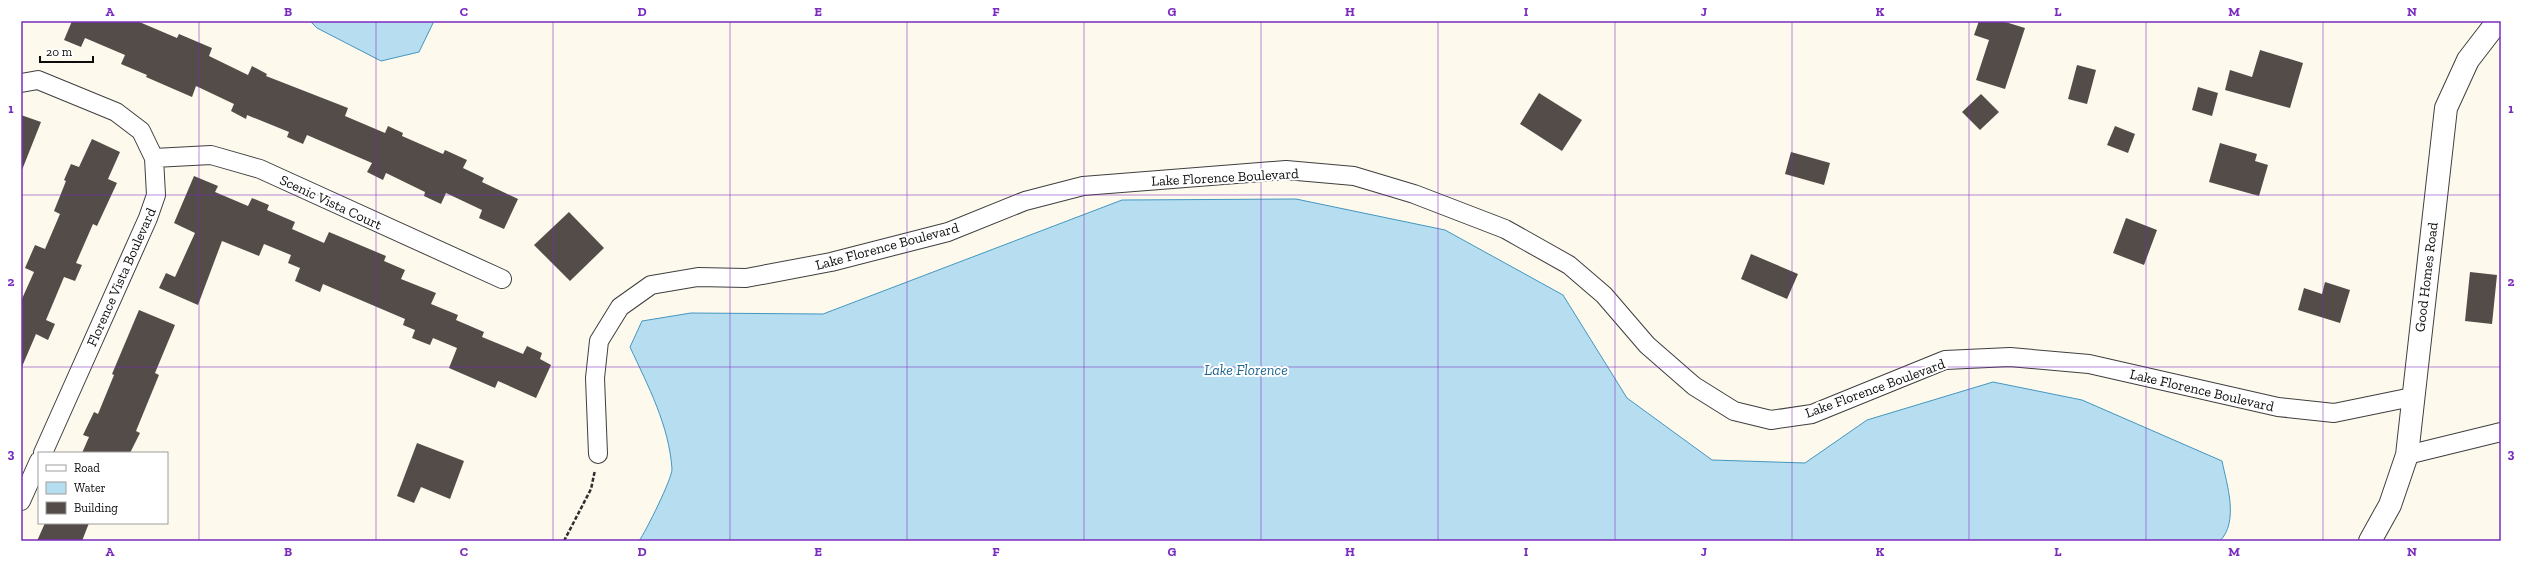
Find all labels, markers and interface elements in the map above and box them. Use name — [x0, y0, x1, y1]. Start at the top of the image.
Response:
text: A — [106, 4, 115, 19]
text: B — [284, 4, 292, 19]
text: C — [460, 4, 468, 19]
text: D — [637, 4, 647, 19]
text: E — [814, 4, 822, 19]
text: F — [992, 4, 1000, 19]
text: G — [1168, 4, 1177, 19]
text: H — [1345, 4, 1355, 19]
text: I — [1524, 4, 1529, 19]
text: J — [1701, 4, 1707, 19]
text: K — [1876, 4, 1885, 19]
text: L — [2054, 4, 2062, 19]
text: M — [2228, 4, 2240, 19]
text: N — [2407, 4, 2417, 19]
scale bar — [40, 38, 93, 64]
text: 20 m — [46, 45, 73, 59]
text: 1 — [8, 101, 14, 116]
text: 1 — [2508, 101, 2514, 116]
street label: Lake Florence Boulevard — [1151, 165, 1299, 190]
street label: Scenic Vista Court — [277, 171, 385, 234]
street label: Florence Vista Boulevard — [83, 205, 160, 349]
street label: Lake Florence Boulevard — [814, 219, 961, 274]
street label: Good Homes Road — [2411, 221, 2442, 333]
text: 2 — [8, 274, 15, 289]
text: 2 — [2508, 274, 2515, 289]
street label: Lake Florence Boulevard — [1803, 355, 1948, 422]
water label: Lake Florence — [1204, 361, 1288, 379]
street label: Lake Florence Boulevard — [2128, 366, 2276, 415]
text: 3 — [8, 446, 15, 461]
text: 3 — [2508, 446, 2515, 461]
legend — [38, 452, 168, 524]
text: Road — [74, 461, 100, 475]
text: Water — [74, 481, 106, 495]
text: Building — [74, 501, 118, 515]
text: A — [106, 544, 115, 559]
text: B — [284, 544, 292, 559]
text: C — [460, 544, 468, 559]
text: D — [637, 544, 647, 559]
text: E — [814, 544, 822, 559]
text: F — [992, 544, 1000, 559]
text: G — [1168, 544, 1177, 559]
text: H — [1345, 544, 1355, 559]
text: I — [1524, 544, 1529, 559]
text: J — [1701, 544, 1707, 559]
text: K — [1876, 544, 1885, 559]
text: L — [2054, 544, 2062, 559]
text: M — [2228, 544, 2240, 559]
text: N — [2407, 544, 2417, 559]

